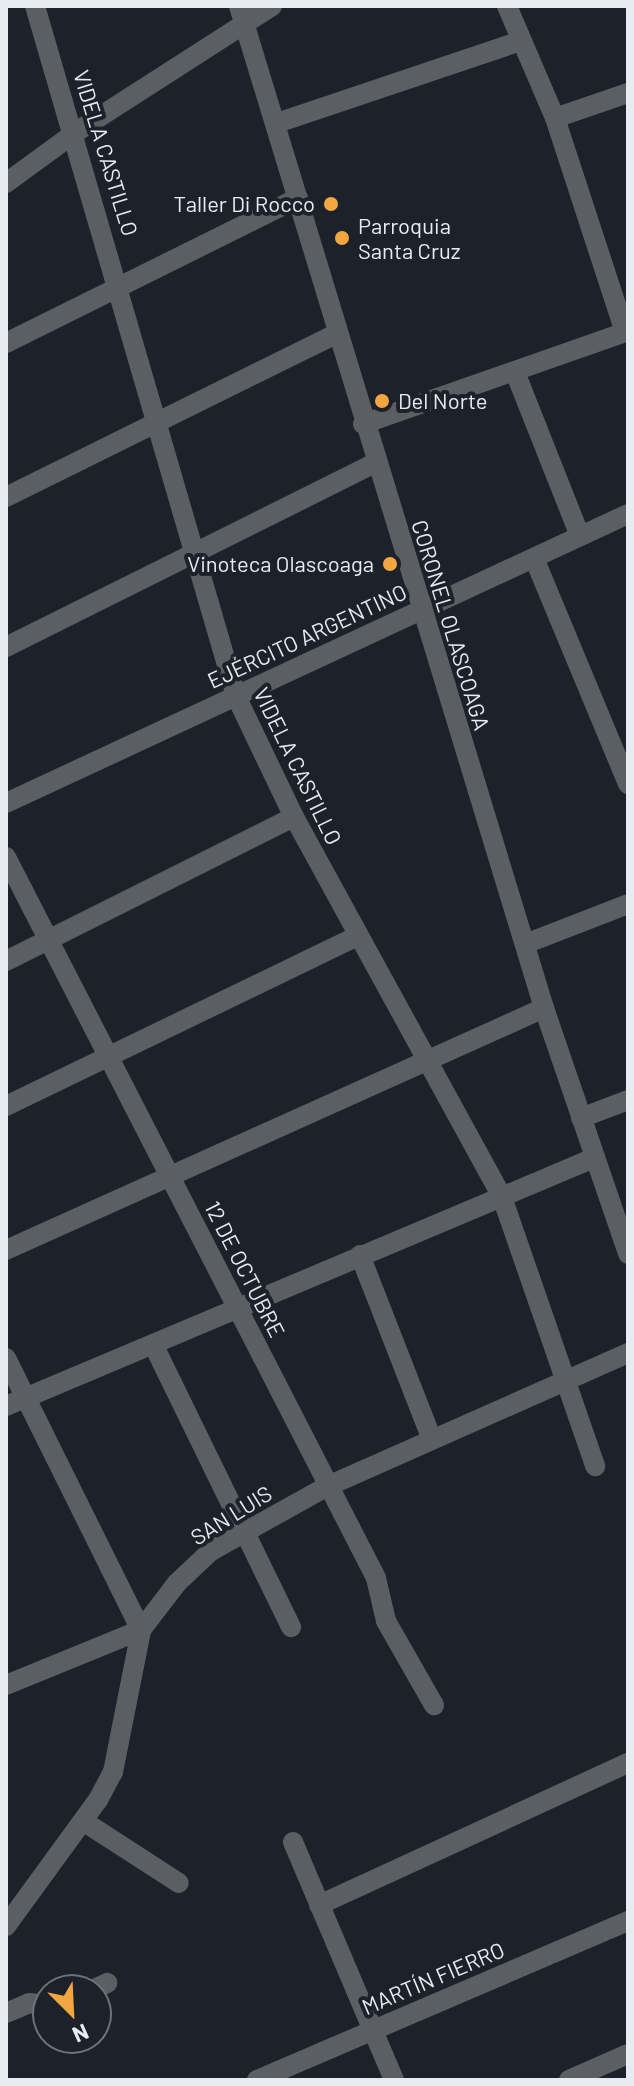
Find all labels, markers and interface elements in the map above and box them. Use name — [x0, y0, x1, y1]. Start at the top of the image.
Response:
street label: VIDELA CASTILLO — [68, 67, 144, 239]
place label: Taller Di Rocco — [174, 191, 315, 217]
marker: Taller Di Rocco — [322, 195, 340, 213]
place label: Parroquia Santa Cruz — [358, 212, 460, 264]
marker: Parroquia Santa Cruz — [333, 229, 351, 247]
place label: Del Norte — [398, 388, 487, 414]
marker: Del Norte — [373, 392, 391, 410]
street label: CORONEL OLASCOAGA — [406, 517, 496, 733]
place label: Vinoteca Olascoaga — [187, 551, 374, 577]
marker: Vinoteca Olascoaga — [381, 555, 399, 573]
street label: EJÉRCITO ARGENTINO — [203, 578, 411, 694]
street label: VIDELA CASTILLO — [248, 683, 348, 849]
street label: 12 DE OCTUBRE — [199, 1196, 291, 1342]
street label: SAN LUIS — [186, 1480, 276, 1550]
street label: MARTÍN FIERRO — [358, 1936, 508, 2020]
north arrow — [32, 1974, 112, 2054]
text: N — [69, 2019, 93, 2049]

